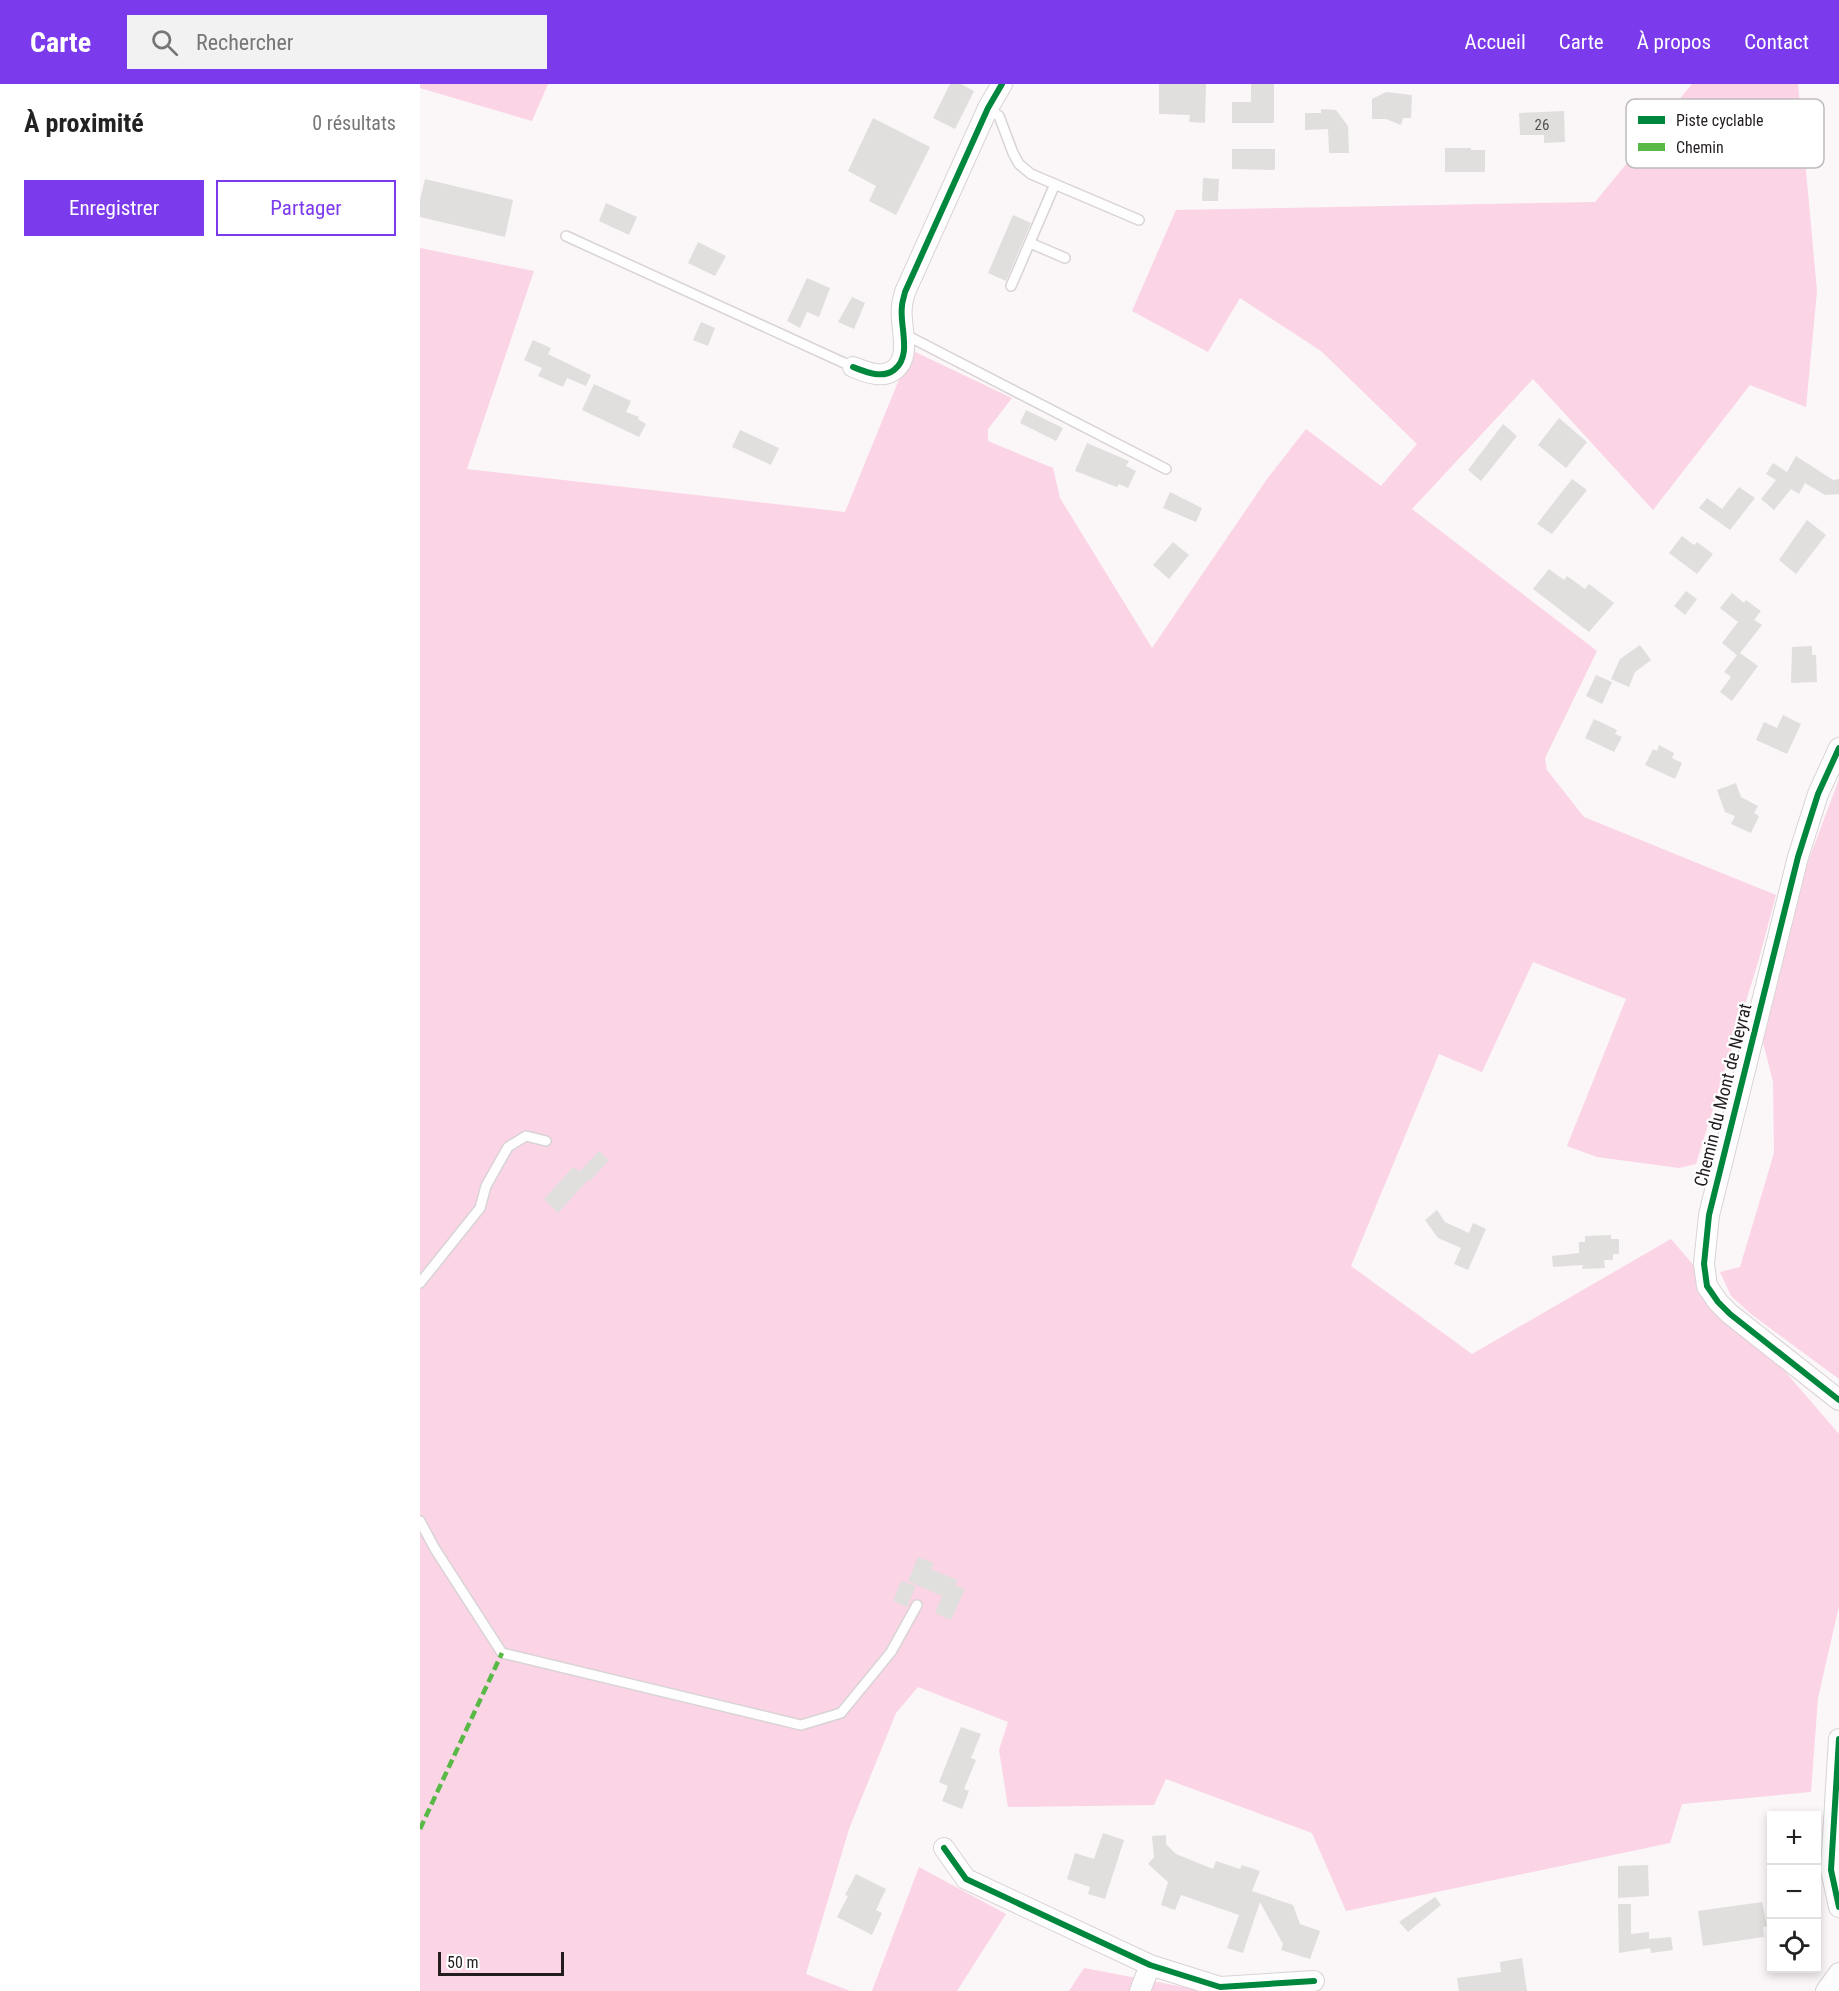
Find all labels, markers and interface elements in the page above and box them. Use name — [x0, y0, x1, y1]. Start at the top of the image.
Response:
search box — [127, 15, 547, 69]
text: Carte — [30, 26, 91, 59]
icon: search — [148, 26, 181, 59]
text: Rechercher — [196, 30, 293, 55]
text: Accueil — [1465, 30, 1526, 54]
text: Carte — [1559, 30, 1604, 54]
text: À propos — [1637, 30, 1711, 54]
text: Contact — [1744, 30, 1809, 54]
legend — [1626, 99, 1824, 168]
text: À proximité — [24, 108, 144, 138]
text: 0 résultats — [312, 111, 396, 135]
text: Piste cyclable — [1676, 111, 1763, 130]
house number: 26 — [1535, 116, 1549, 134]
text: Chemin — [1676, 138, 1724, 157]
button: Enregistrer — [24, 180, 204, 236]
button: Partager — [216, 180, 396, 236]
street label: Chemin du Mont de Neyrat — [1690, 1001, 1755, 1189]
map controls — [1767, 1811, 1821, 1973]
button: + — [1767, 1811, 1821, 1865]
button: − — [1767, 1865, 1821, 1919]
button: locate — [1767, 1919, 1821, 1973]
scale bar — [438, 1949, 564, 1976]
text: 50 m — [447, 1953, 479, 1972]

